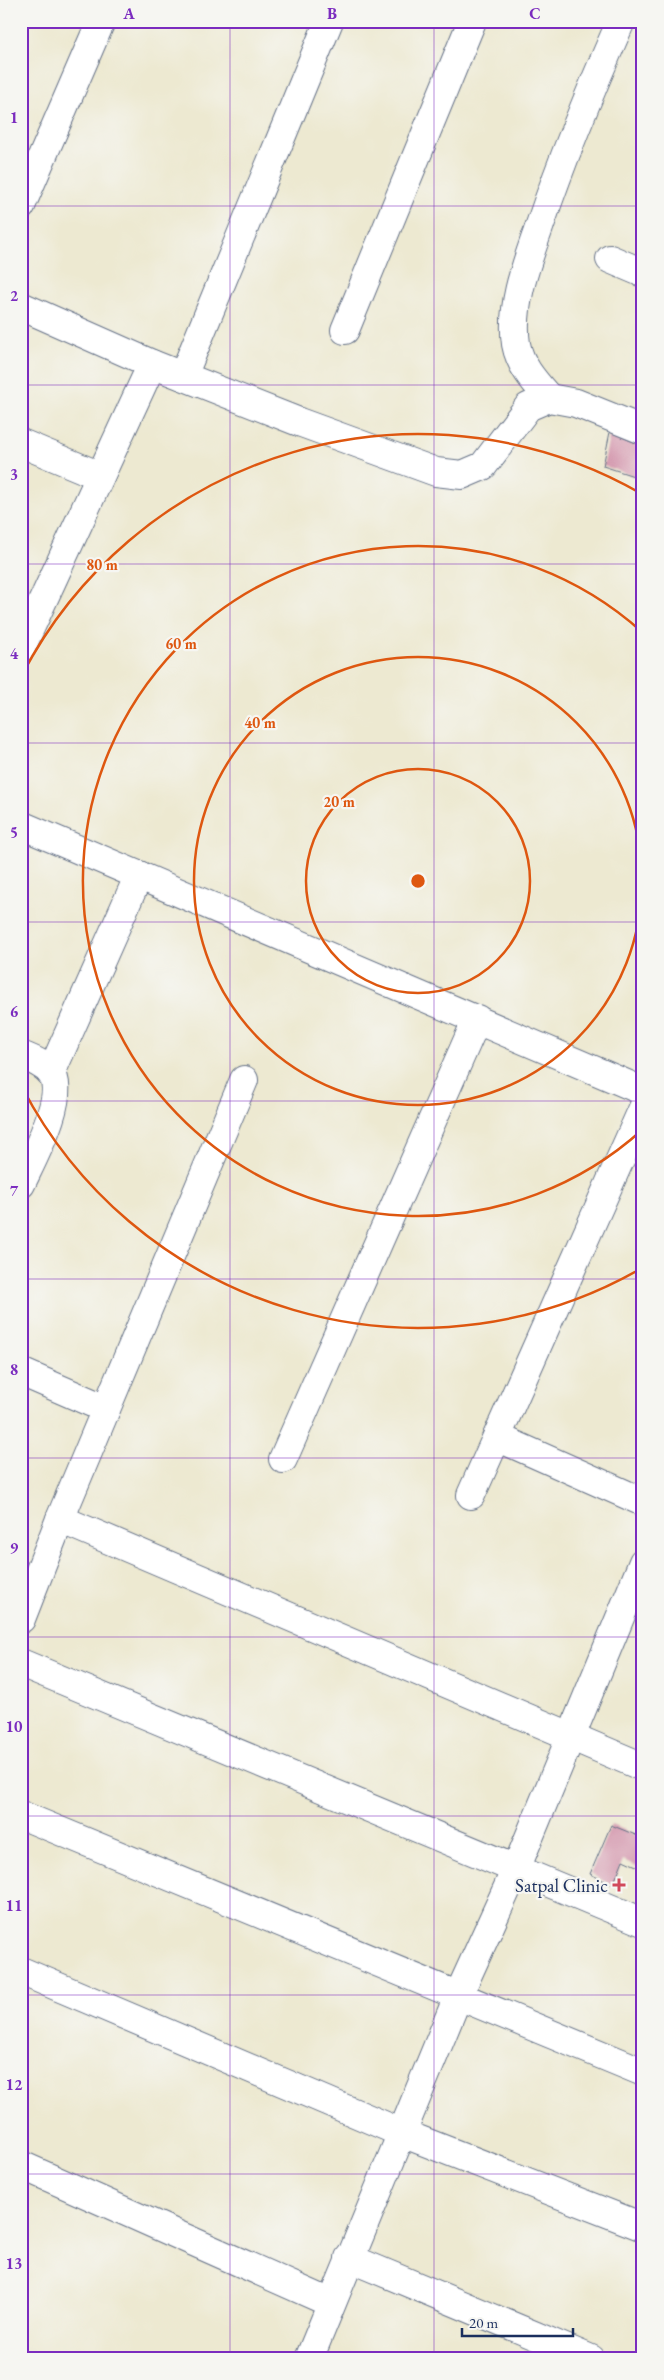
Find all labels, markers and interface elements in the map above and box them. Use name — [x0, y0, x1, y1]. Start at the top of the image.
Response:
text: A — [122, 3, 135, 24]
text: B — [327, 3, 337, 24]
text: C — [529, 3, 541, 24]
text: 1 — [10, 107, 18, 128]
text: 2 — [10, 285, 19, 306]
text: 3 — [10, 464, 18, 485]
text: 80 m — [86, 555, 118, 574]
text: 60 m — [165, 634, 197, 653]
text: 4 — [10, 643, 19, 664]
text: 40 m — [244, 713, 276, 732]
text: 20 m — [323, 792, 355, 811]
text: 5 — [10, 822, 18, 843]
centre of rings — [409, 872, 427, 890]
text: 6 — [10, 1001, 19, 1022]
text: 7 — [10, 1180, 19, 1201]
text: 8 — [10, 1359, 18, 1380]
text: 9 — [10, 1537, 19, 1558]
text: 10 — [6, 1716, 23, 1737]
place label: Satpal Clinic — [515, 1873, 608, 1898]
marker: Satpal Clinic — [612, 1878, 626, 1892]
text: 11 — [6, 1895, 22, 1916]
text: 12 — [6, 2074, 23, 2095]
text: 13 — [6, 2253, 22, 2274]
scale bar — [462, 2305, 573, 2337]
text: 20 m — [469, 2313, 498, 2332]

